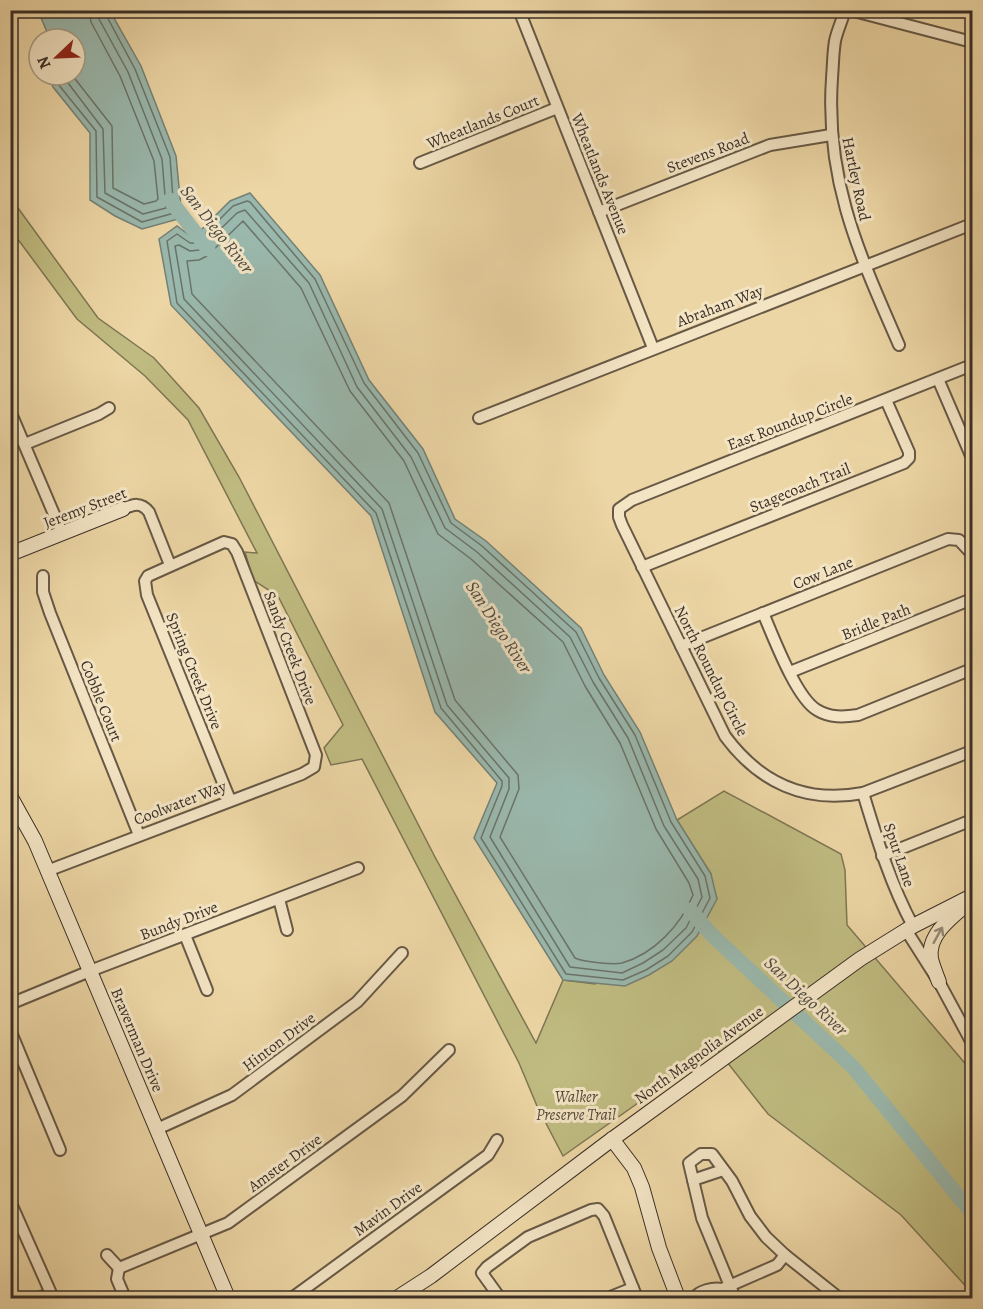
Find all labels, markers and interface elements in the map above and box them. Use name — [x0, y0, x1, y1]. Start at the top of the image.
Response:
north arrow — [27, 27, 87, 87]
text: N — [32, 52, 57, 72]
street label: Wheatlands Court — [423, 89, 542, 155]
street label: Wheatlands Avenue — [565, 109, 634, 238]
street label: Stevens Road — [664, 127, 753, 179]
street label: Hartley Road — [836, 135, 876, 223]
water label: San Diego River — [175, 180, 259, 279]
street label: Abraham Way — [673, 279, 767, 333]
street label: East Roundup Circle — [724, 388, 856, 456]
street label: Stagecoach Trail — [746, 458, 854, 518]
street label: Jeremy Street — [40, 482, 130, 534]
street label: Cow Lane — [789, 551, 857, 595]
water label: San Diego River — [460, 576, 538, 678]
street label: Sandy Creek Drive — [258, 588, 322, 708]
street label: Bridle Path — [838, 598, 914, 646]
street label: North Roundup Circle — [669, 602, 753, 740]
street label: Spring Creek Drive — [160, 609, 228, 733]
street label: Cobble Court — [75, 657, 127, 745]
street label: Coolwater Way — [130, 775, 230, 831]
street label: Spur Lane — [878, 820, 920, 890]
street label: Bundy Drive — [137, 896, 221, 946]
one-way arrow — [932, 927, 944, 944]
water label: San Diego River — [759, 951, 853, 1041]
street label: Braverman Drive — [105, 984, 169, 1096]
street label: North Magnolia Avenue — [630, 1001, 768, 1109]
street label: Hinton Drive — [238, 1007, 320, 1077]
park label: Walker Preserve Trail — [536, 1086, 616, 1126]
street label: Amster Drive — [243, 1129, 326, 1198]
street label: Mavin Drive — [349, 1177, 427, 1241]

